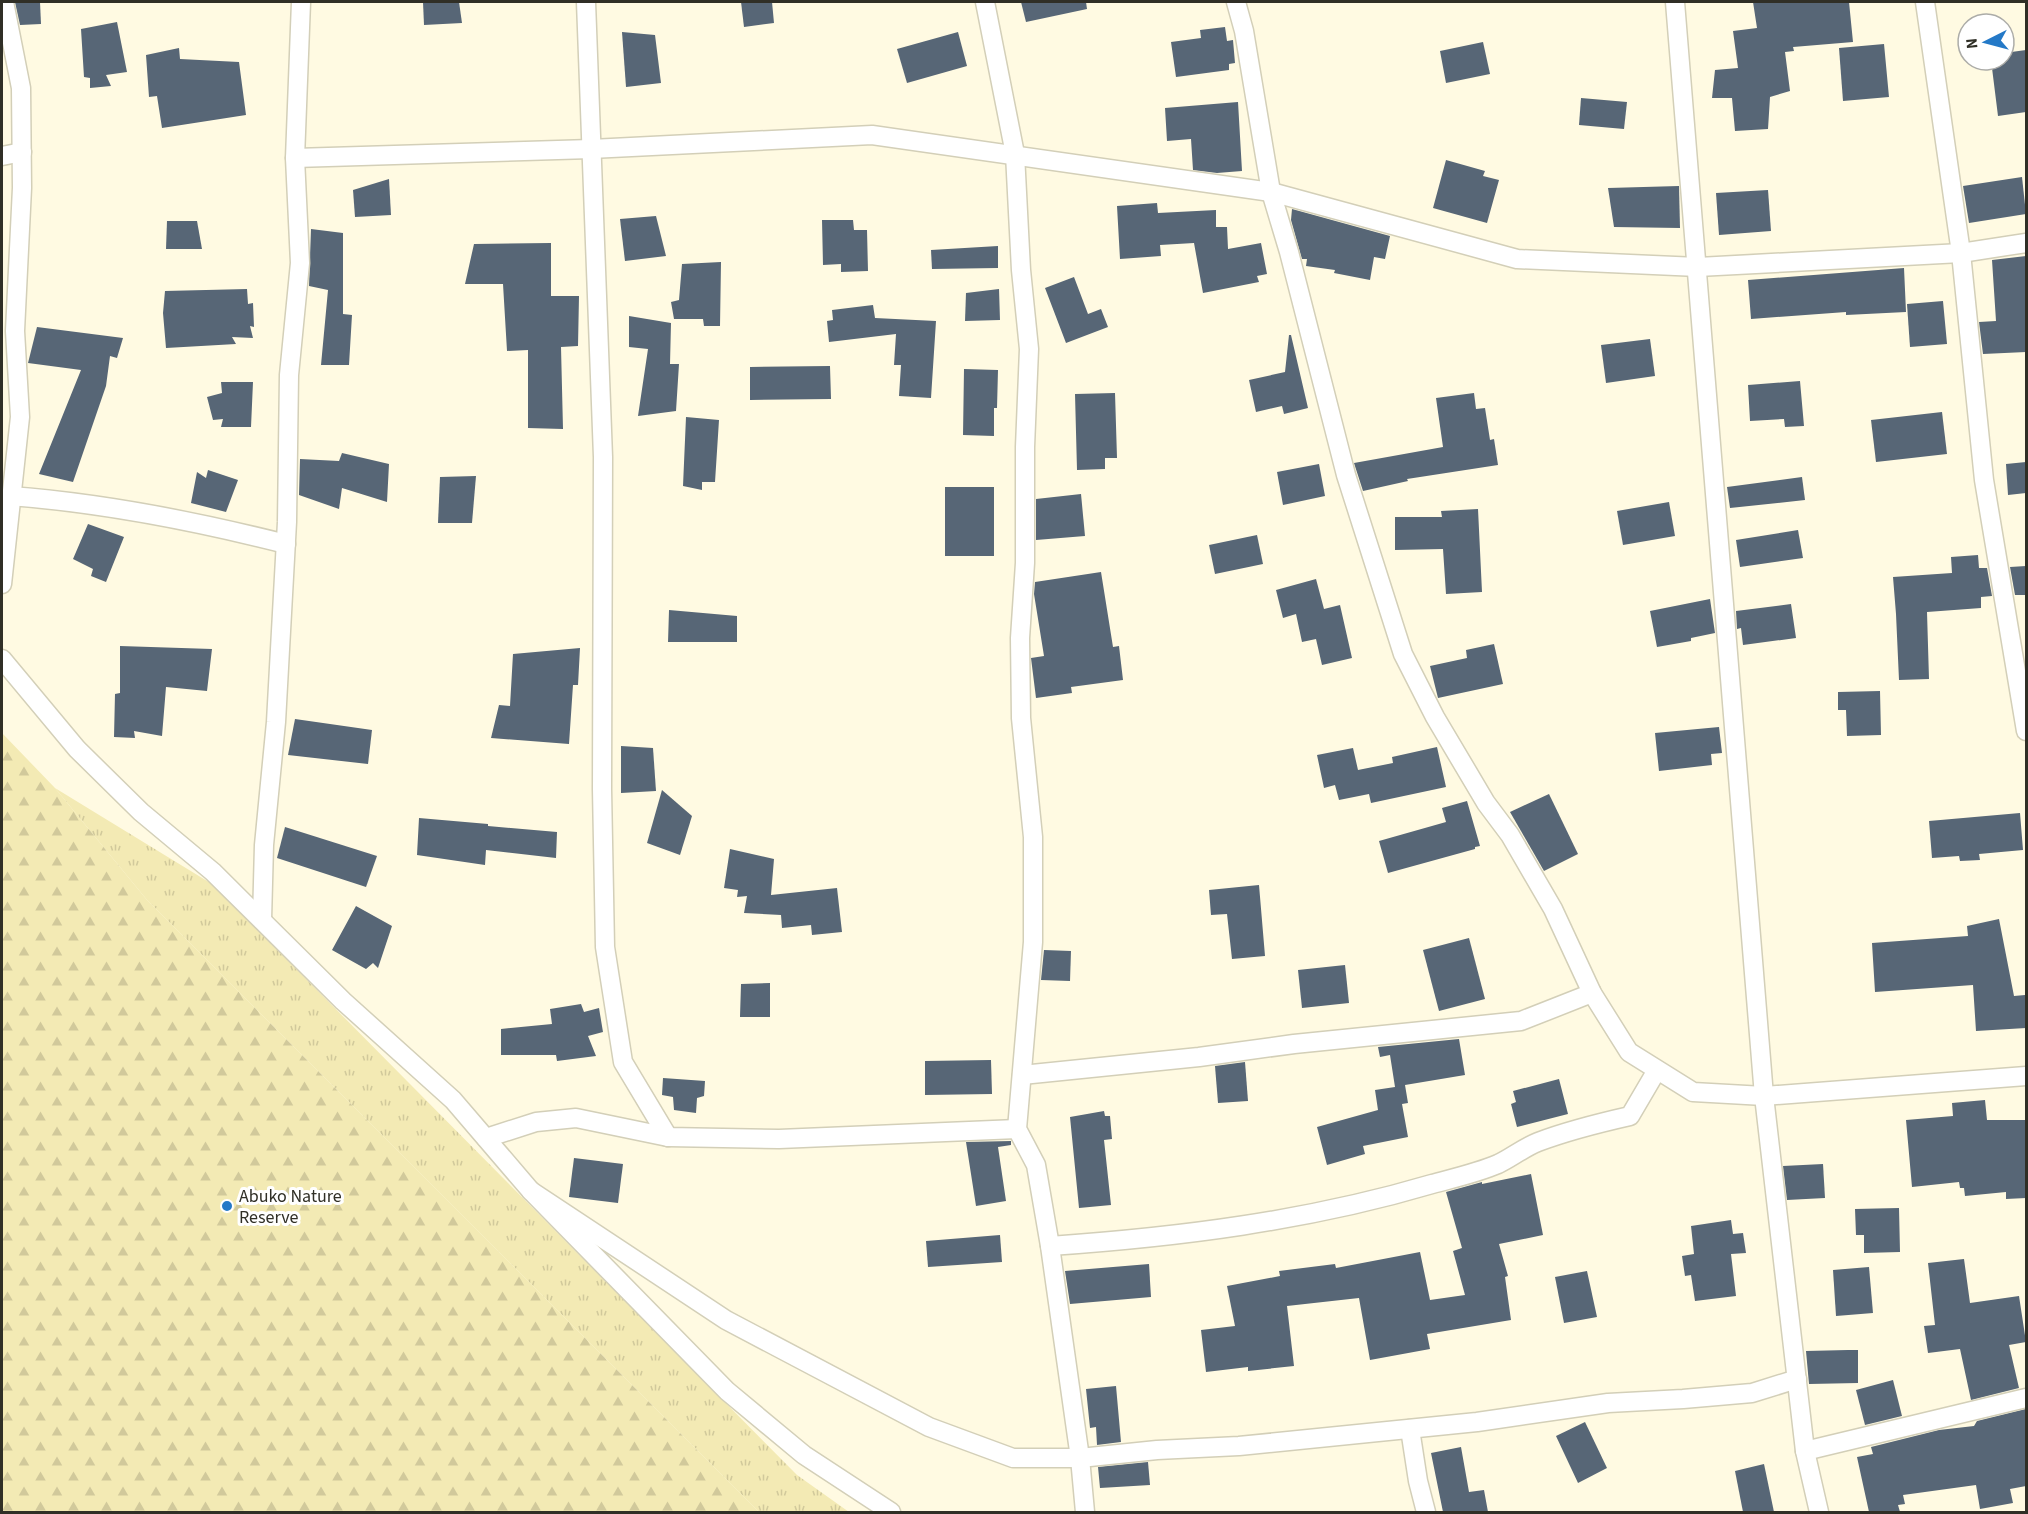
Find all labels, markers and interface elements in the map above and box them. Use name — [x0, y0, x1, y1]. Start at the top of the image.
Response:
north arrow — [1956, 12, 2016, 72]
text: N — [1961, 37, 1984, 50]
place label: Abuko Nature Reserve — [239, 1184, 342, 1230]
marker: Abuko Nature Reserve — [220, 1199, 234, 1213]

